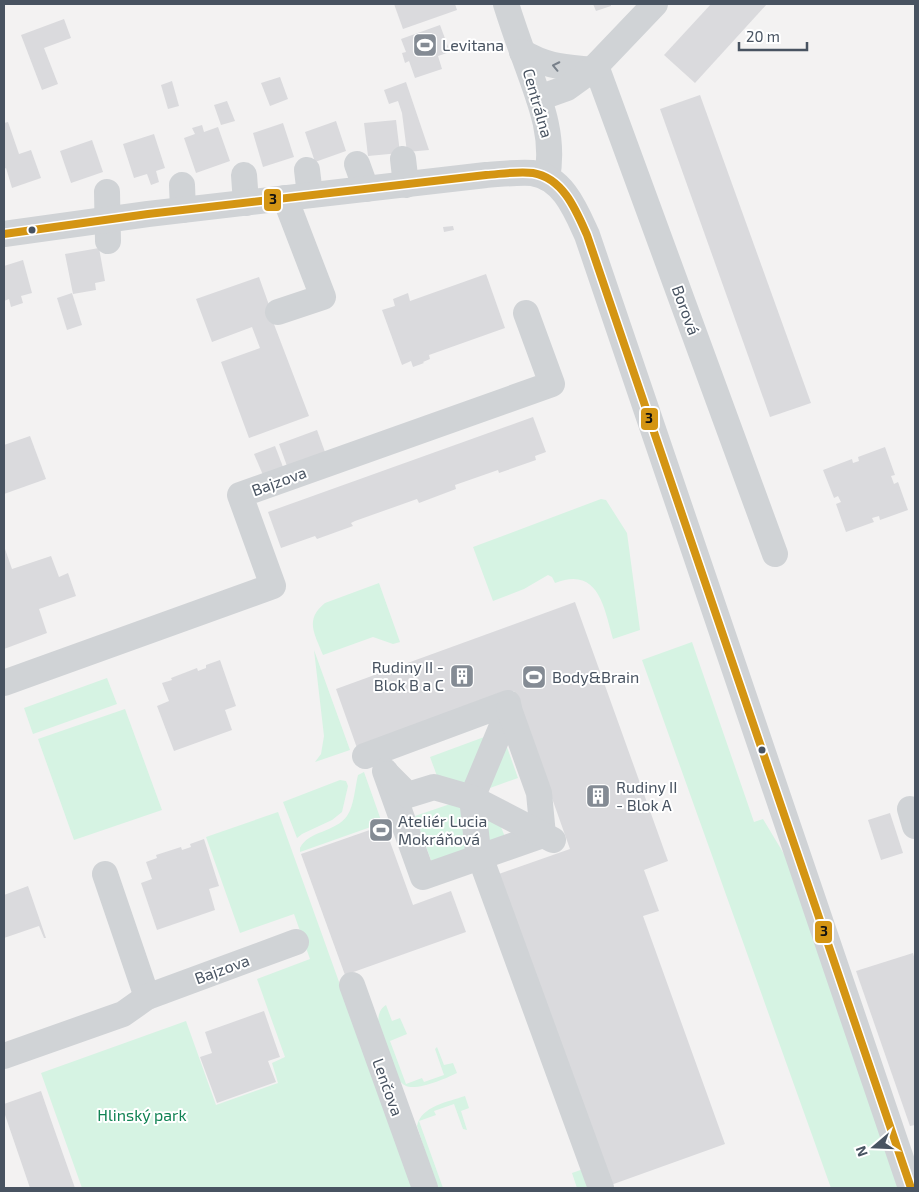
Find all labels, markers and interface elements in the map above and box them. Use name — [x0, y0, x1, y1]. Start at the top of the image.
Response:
scale bar — [739, 20, 806, 52]
text: 20 m — [746, 27, 780, 45]
sports icon: Levitana — [412, 32, 438, 58]
place label: Levitana — [442, 35, 504, 54]
one-way arrow — [551, 61, 560, 71]
street label: Centrálna — [520, 66, 557, 140]
line badge: 3 — [263, 188, 282, 212]
text: 3 — [269, 190, 277, 207]
unlabelled marker — [27, 225, 37, 235]
street label: Borová — [669, 282, 704, 337]
line badge: 3 — [640, 407, 659, 431]
text: 3 — [645, 409, 653, 426]
street label: Bajzova — [249, 462, 309, 500]
place label: Rudiny II - Blok B a C — [372, 657, 444, 694]
building icon: Rudiny II - Blok B a C — [449, 663, 475, 689]
sports icon: Body&Brain — [521, 664, 547, 690]
place label: Body&Brain — [552, 667, 639, 686]
unlabelled marker — [757, 745, 767, 755]
place label: Rudiny II - Blok A — [616, 777, 678, 814]
building icon: Rudiny II - Blok A — [585, 783, 611, 809]
place label: Ateliér Lucia Mokráňová — [398, 811, 487, 848]
sports icon: Ateliér Lucia Mokráňová — [368, 817, 394, 843]
line badge: 3 — [814, 920, 833, 944]
text: 3 — [820, 922, 828, 939]
street label: Bajzova — [192, 950, 252, 988]
street label: Lenčova — [369, 1055, 408, 1118]
park label: Hlinský park — [97, 1105, 187, 1124]
north arrow — [849, 1122, 899, 1172]
text: N — [852, 1144, 871, 1159]

